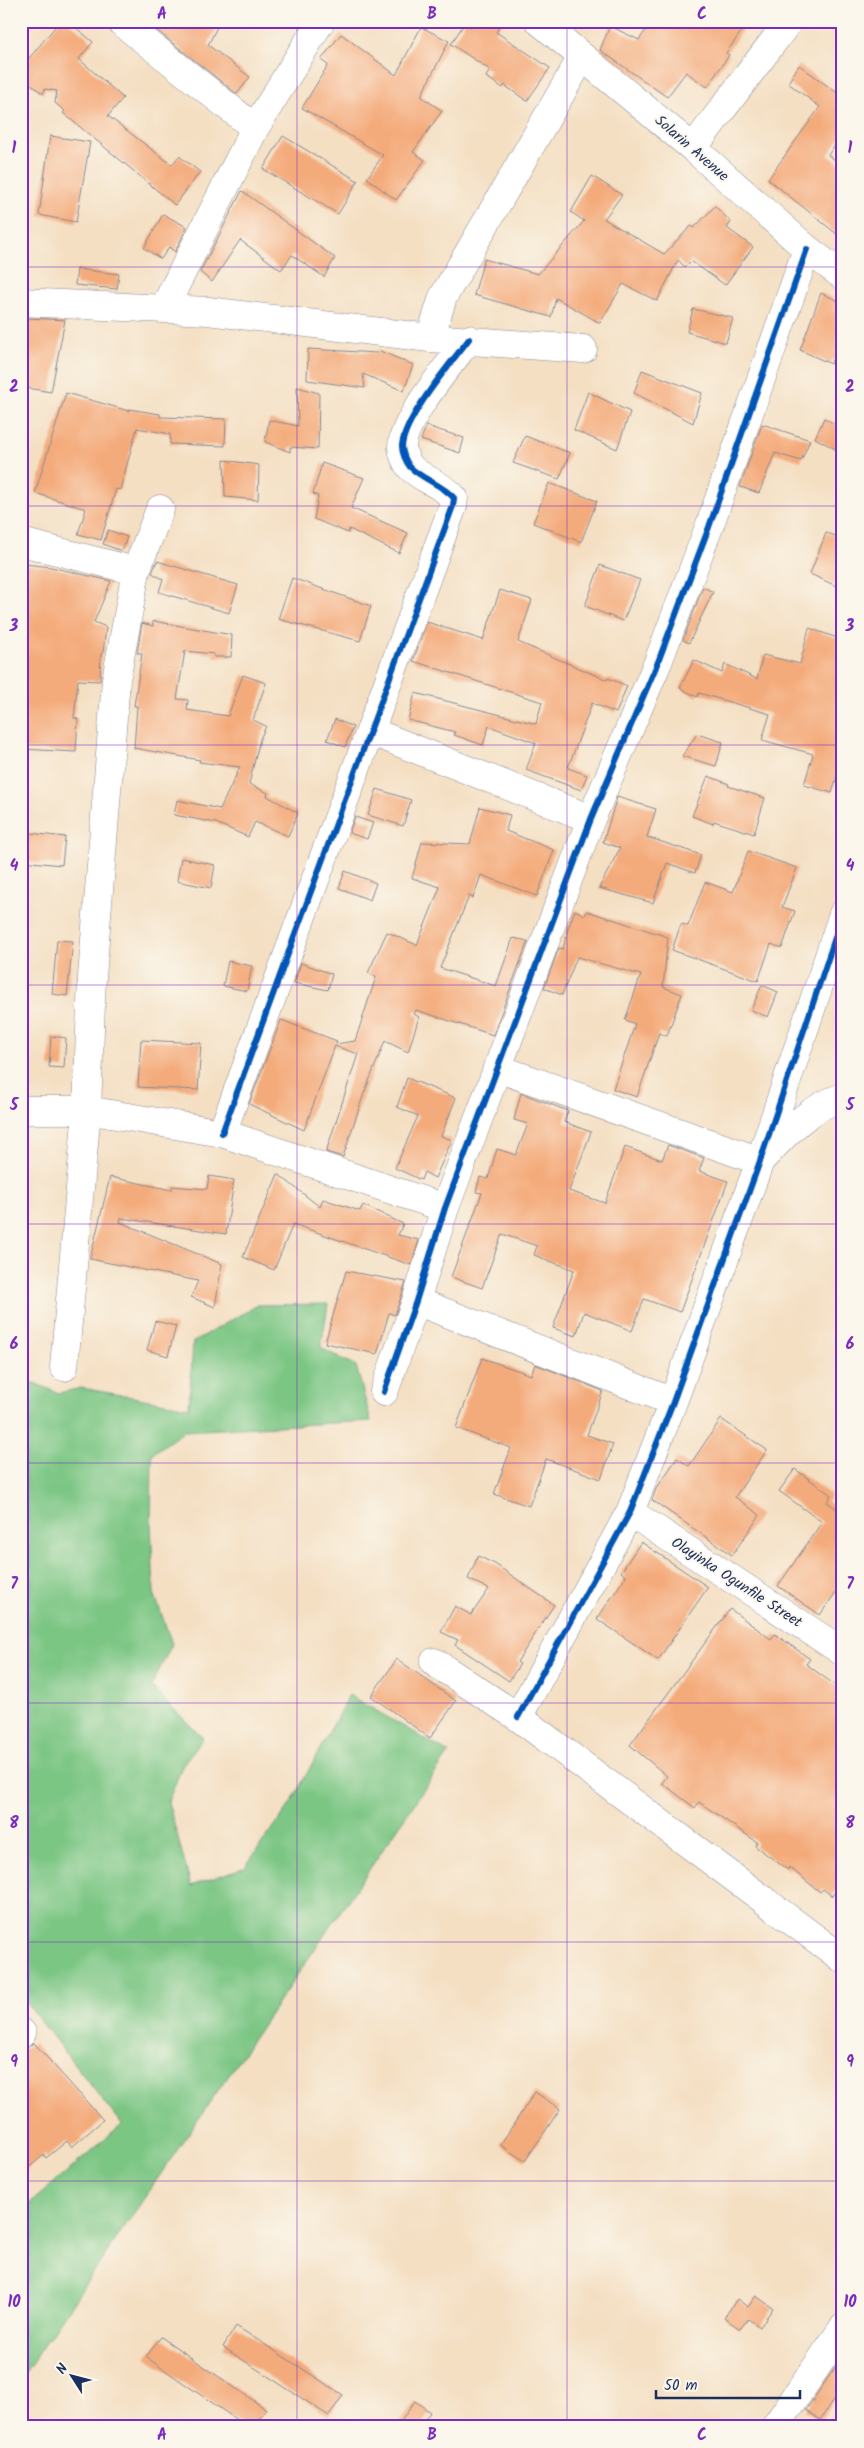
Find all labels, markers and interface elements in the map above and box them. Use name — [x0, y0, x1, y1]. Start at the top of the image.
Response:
text: A — [157, 2, 167, 27]
text: B — [427, 2, 437, 27]
text: C — [697, 2, 707, 27]
street label: Solarin Avenue — [649, 109, 734, 188]
text: 1 — [12, 136, 17, 161]
text: 1 — [848, 136, 853, 161]
text: 2 — [9, 375, 19, 400]
text: 2 — [845, 375, 855, 400]
text: 3 — [9, 614, 19, 639]
text: 3 — [845, 614, 855, 639]
text: 4 — [10, 854, 19, 879]
text: 4 — [846, 854, 855, 879]
text: 5 — [9, 1093, 20, 1118]
text: 5 — [845, 1093, 856, 1118]
text: 6 — [10, 1332, 19, 1357]
text: 6 — [846, 1332, 855, 1357]
street label: Olayinka Ogunfile Street — [666, 1531, 807, 1635]
text: 7 — [10, 1572, 18, 1597]
text: 7 — [846, 1572, 854, 1597]
text: 8 — [9, 1811, 19, 1836]
text: 8 — [845, 1811, 855, 1836]
text: 9 — [10, 2050, 18, 2075]
text: 9 — [846, 2050, 854, 2075]
text: 10 — [7, 2290, 21, 2315]
text: 10 — [843, 2290, 857, 2315]
north arrow — [48, 2350, 98, 2400]
text: N — [51, 2359, 74, 2379]
scale bar — [656, 2368, 800, 2400]
text: 50 m — [664, 2374, 698, 2398]
text: A — [157, 2423, 167, 2448]
text: B — [427, 2423, 437, 2448]
text: C — [697, 2423, 707, 2448]

